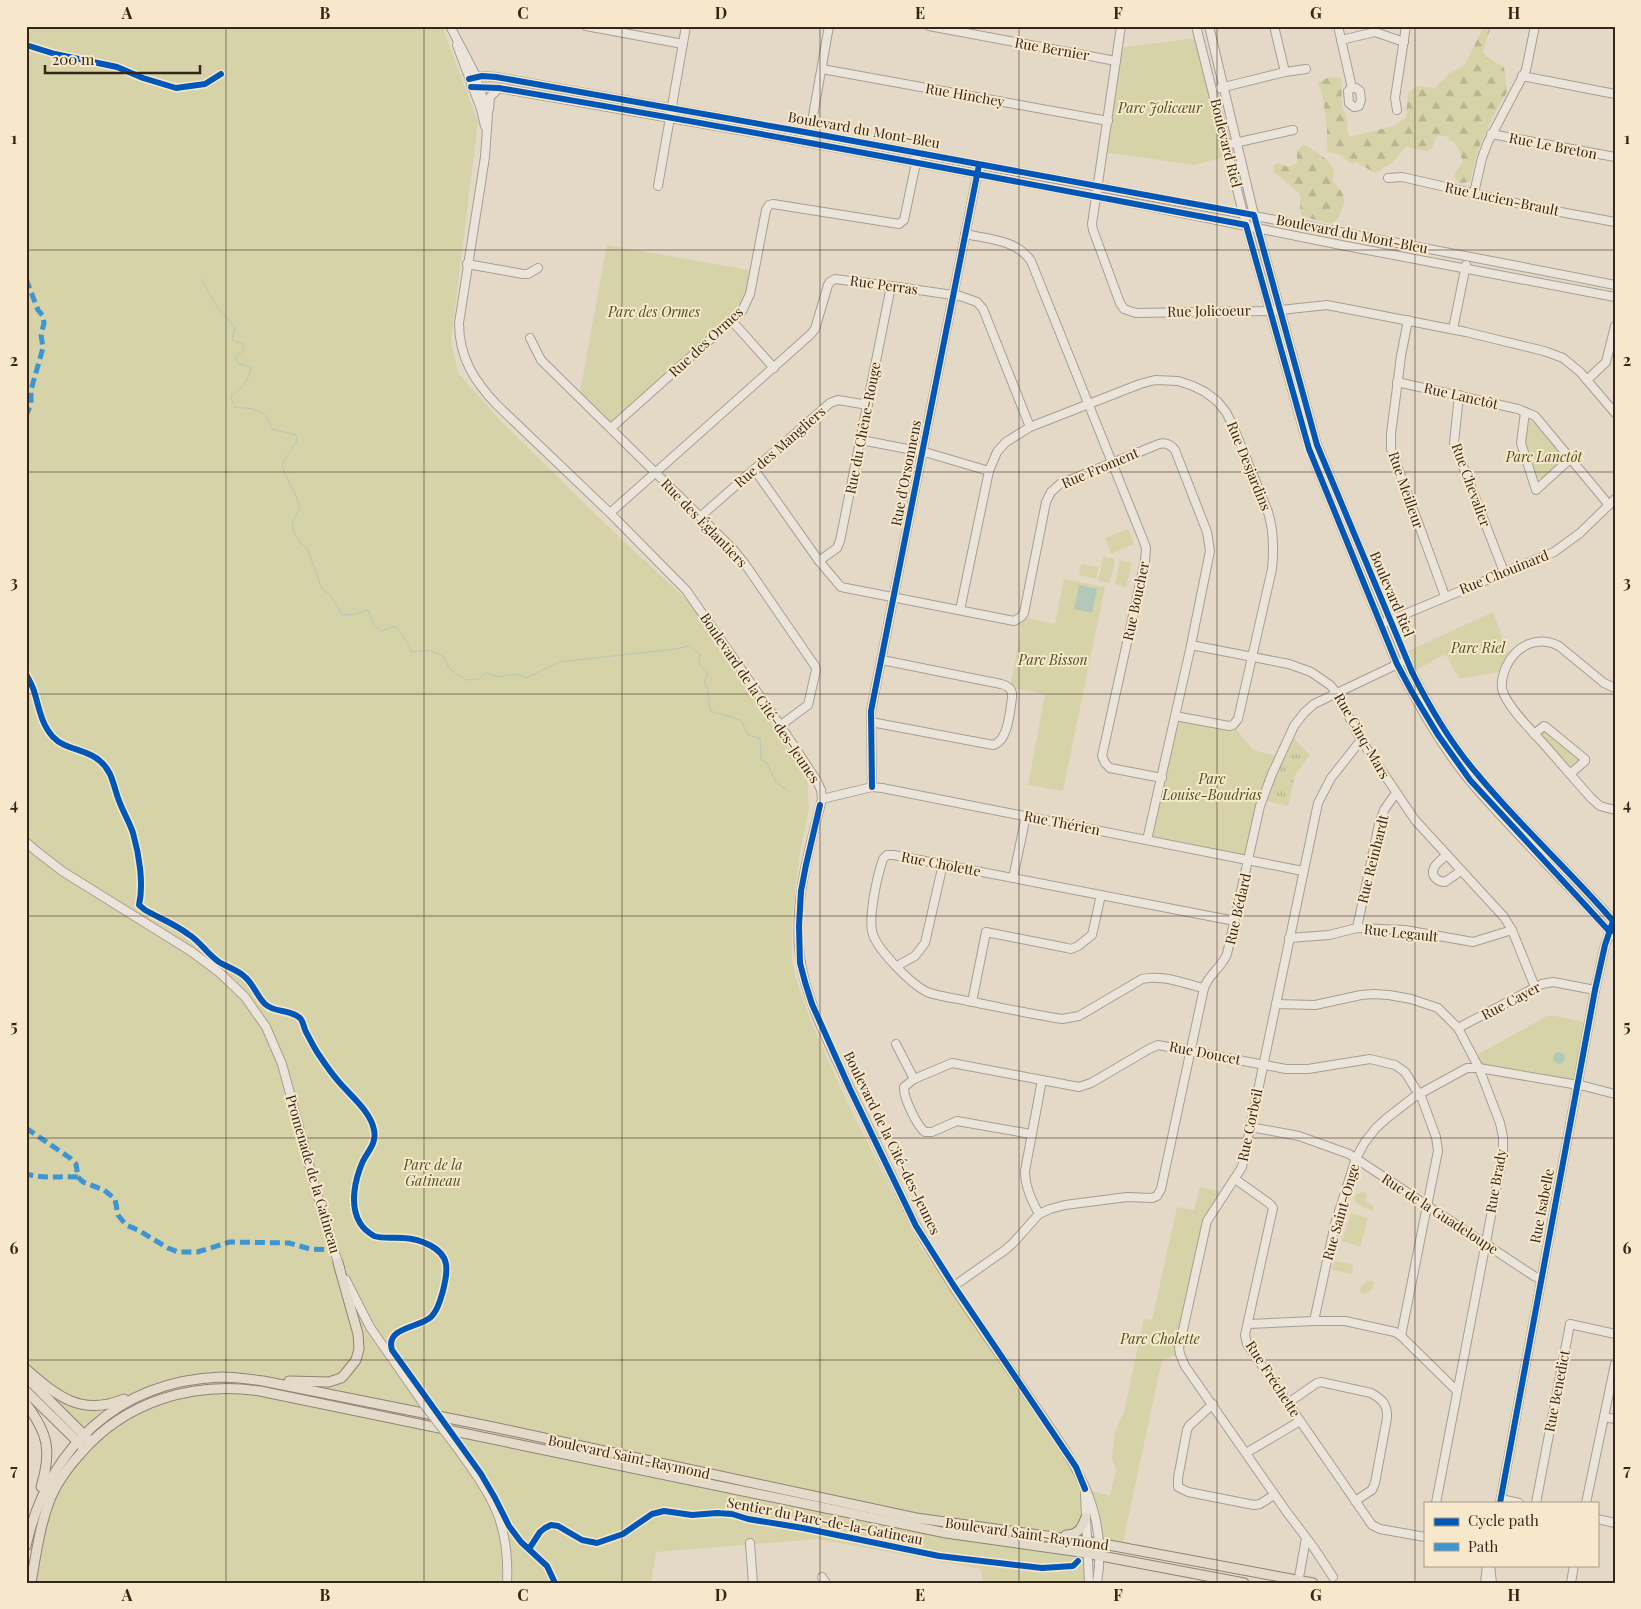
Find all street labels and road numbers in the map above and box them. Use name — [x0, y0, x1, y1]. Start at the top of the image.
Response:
street label: Rue Bernier — [1013, 33, 1092, 65]
street label: Rue Hinchey — [924, 78, 1006, 111]
street label: Boulevard Riel — [1206, 96, 1247, 189]
street label: Boulevard du Mont-Bleu — [787, 107, 942, 152]
street label: Rue Le Breton — [1507, 128, 1599, 163]
street label: Rue Lucien-Brault — [1443, 177, 1562, 220]
street label: Boulevard du Mont-Bleu — [1275, 209, 1430, 258]
street label: Rue Perras — [849, 270, 919, 299]
street label: Rue Jolicoeur — [1167, 300, 1252, 321]
street label: Rue des Ormes — [664, 302, 747, 381]
street label: Rue du Chêne-Rouge — [840, 360, 885, 496]
street label: Rue Lanctôt — [1422, 378, 1501, 414]
street label: Rue des Mangliers — [730, 402, 829, 492]
street label: Rue d'Orsonnens — [886, 418, 925, 527]
street label: Rue Desjardins — [1223, 418, 1276, 513]
street label: Rue Chevalier — [1448, 440, 1496, 530]
street label: Rue Froment — [1058, 442, 1142, 492]
street label: Rue Meilleur — [1384, 449, 1429, 532]
street label: Rue des Églantiers — [657, 474, 752, 571]
street label: Rue Chouinard — [1456, 545, 1551, 598]
street label: Boulevard Riel — [1366, 548, 1419, 639]
street label: Rue Boucher — [1118, 559, 1153, 642]
street label: Boulevard de la Cité-des-Jeunes — [696, 609, 825, 787]
street label: Rue Cinq-Mars — [1330, 689, 1395, 782]
street label: Rue Thérien — [1022, 806, 1102, 839]
street label: Rue Reinhardt — [1352, 812, 1393, 905]
street label: Rue Cholette — [900, 846, 982, 881]
street label: Rue Bédard — [1220, 871, 1255, 946]
street label: Rue Legault — [1363, 919, 1440, 946]
street label: Rue Cayer — [1478, 977, 1544, 1024]
street label: Rue Doucet — [1168, 1036, 1244, 1069]
street label: Boulevard de la Cité-des-Jeunes — [840, 1048, 945, 1238]
street label: Rue Corbeil — [1233, 1087, 1267, 1163]
street label: Promenade de la Gatineau — [282, 1092, 345, 1255]
street label: Rue Brady — [1481, 1147, 1510, 1214]
street label: Rue Saint-Onge — [1318, 1161, 1363, 1262]
street label: Rue Isabelle — [1525, 1167, 1558, 1245]
street label: Rue de la Guadeloupe — [1378, 1169, 1502, 1258]
street label: Rue Fréchette — [1242, 1337, 1305, 1421]
street label: Rue Benedict — [1539, 1347, 1574, 1433]
street label: Boulevard Saint-Raymond — [546, 1430, 712, 1483]
street label: Sentier du Parc-de-la-Gatineau — [726, 1492, 925, 1549]
street label: Boulevard Saint-Raymond — [944, 1513, 1110, 1554]

